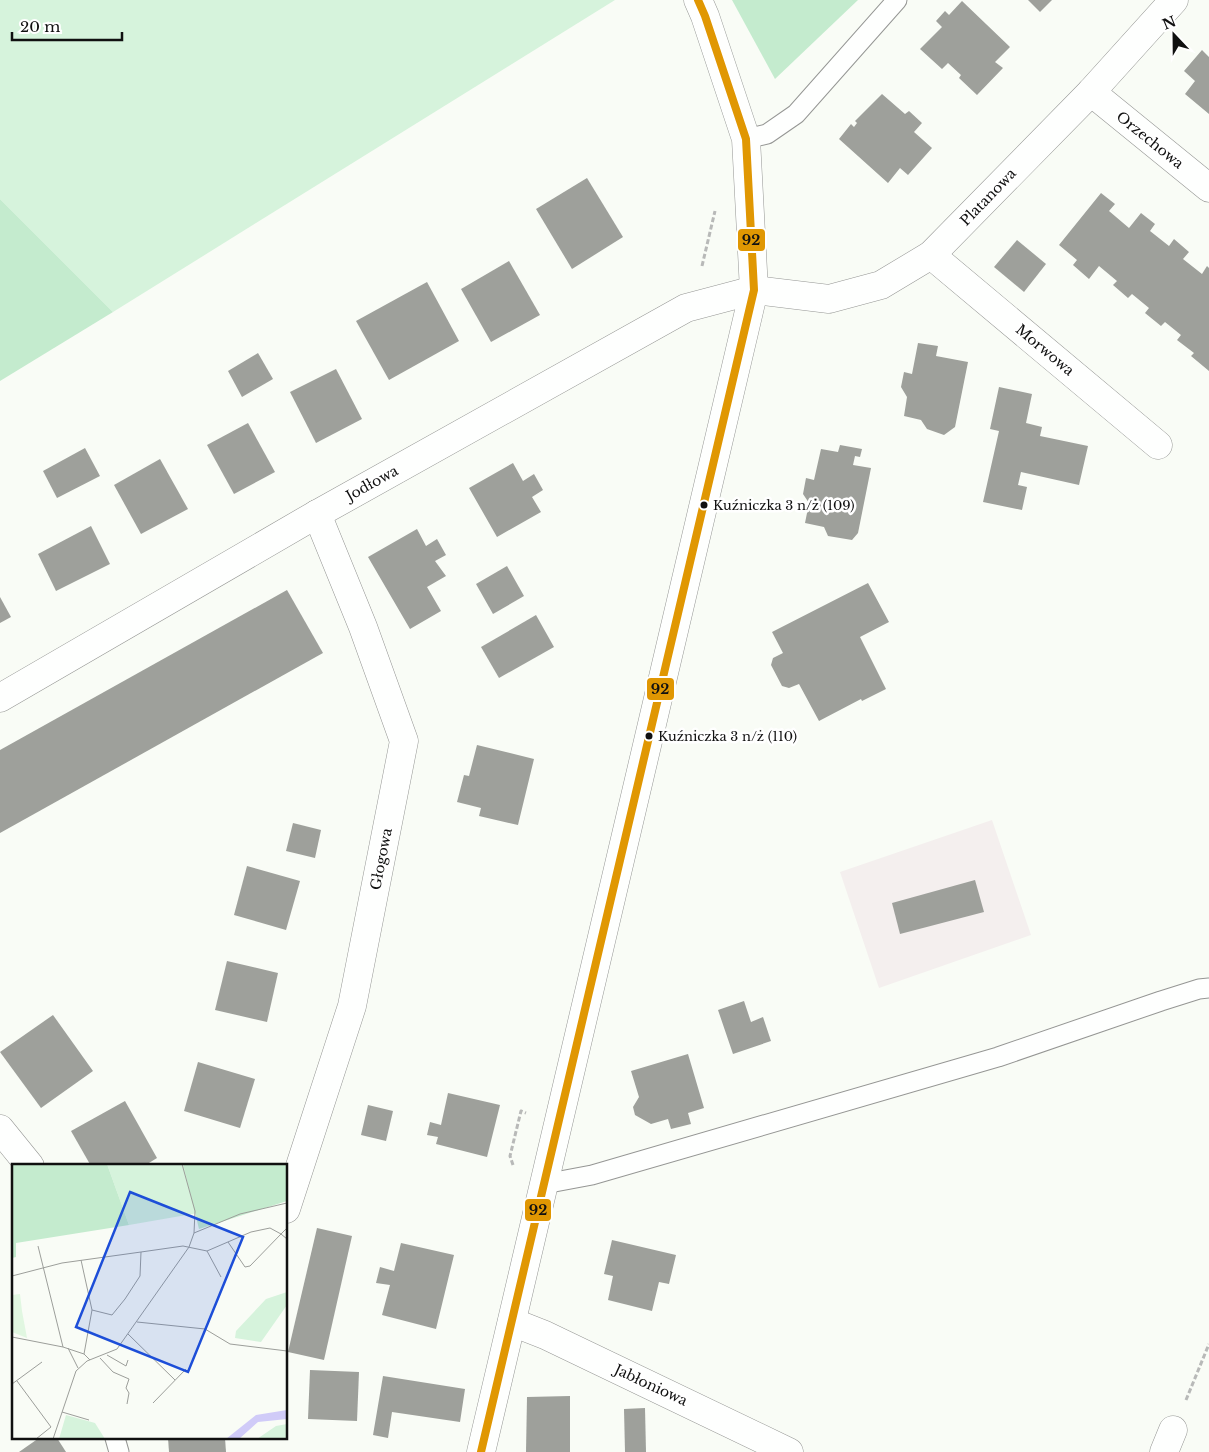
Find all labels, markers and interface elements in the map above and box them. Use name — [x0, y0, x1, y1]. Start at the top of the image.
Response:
scale bar — [12, 10, 122, 42]
north arrow — [1149, 10, 1199, 60]
text: N — [1160, 12, 1179, 34]
text: 20 m — [20, 17, 60, 36]
street label: Orzechowa — [1113, 107, 1187, 173]
street label: Platanowa — [956, 164, 1020, 230]
line badge: 92 — [737, 228, 766, 252]
text: 92 — [742, 231, 760, 249]
street label: Morwowa — [1012, 320, 1078, 380]
street label: Jodłowa — [341, 461, 401, 506]
place label: Kuźniczka 3 n/ż (109) — [713, 497, 855, 514]
marker: Kuźniczka 3 n/ż (109) — [699, 500, 709, 510]
line badge: 92 — [646, 677, 675, 701]
text: 92 — [651, 680, 669, 698]
place label: Kuźniczka 3 n/ż (110) — [658, 728, 797, 745]
marker: Kuźniczka 3 n/ż (110) — [644, 731, 654, 741]
street label: Głogowa — [366, 826, 396, 891]
inset map — [12, 1164, 288, 1440]
line badge: 92 — [524, 1198, 552, 1222]
text: 92 — [529, 1201, 547, 1219]
street label: Jabłoniowa — [610, 1359, 691, 1410]

